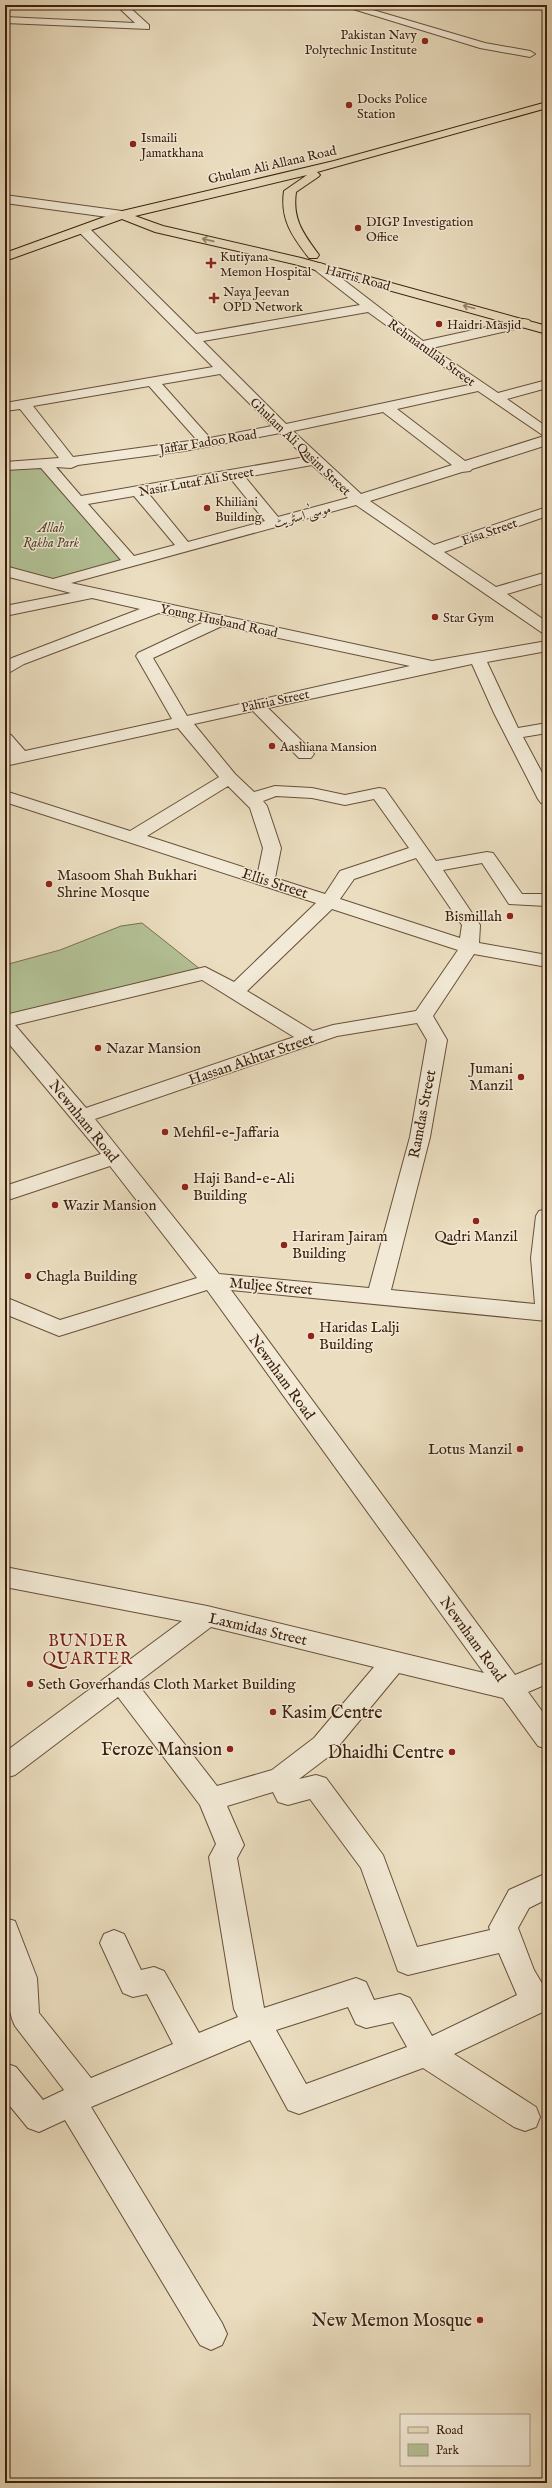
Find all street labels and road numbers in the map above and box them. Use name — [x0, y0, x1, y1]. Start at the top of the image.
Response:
street label: Ghulam Ali Allana Road — [207, 142, 338, 188]
street label: Harris Road — [323, 262, 392, 295]
street label: Rehmatullah Street — [384, 316, 479, 391]
street label: Ghulam Ali Qasim Street — [246, 394, 354, 500]
street label: Jaffar Fadoo Road — [156, 426, 258, 459]
street label: Nasir Lutaf Ali Street — [137, 464, 256, 501]
street label: موسیٰ اسٹریٹ — [271, 497, 333, 532]
street label: Eisa Street — [459, 515, 520, 550]
street label: Young Husband Road — [158, 601, 279, 642]
street label: Pahria Street — [240, 686, 311, 717]
street label: Ellis Street — [239, 864, 310, 903]
street label: Hassan Akhtar Street — [186, 1029, 316, 1090]
street label: Ramdas Street — [405, 1068, 440, 1160]
street label: Newnham Road — [45, 1076, 123, 1167]
street label: Muljee Street — [228, 1273, 313, 1300]
street label: Newnham Road — [244, 1331, 319, 1424]
street label: Newnham Road — [435, 1593, 510, 1686]
street label: Laxmidas Street — [207, 1609, 309, 1650]

